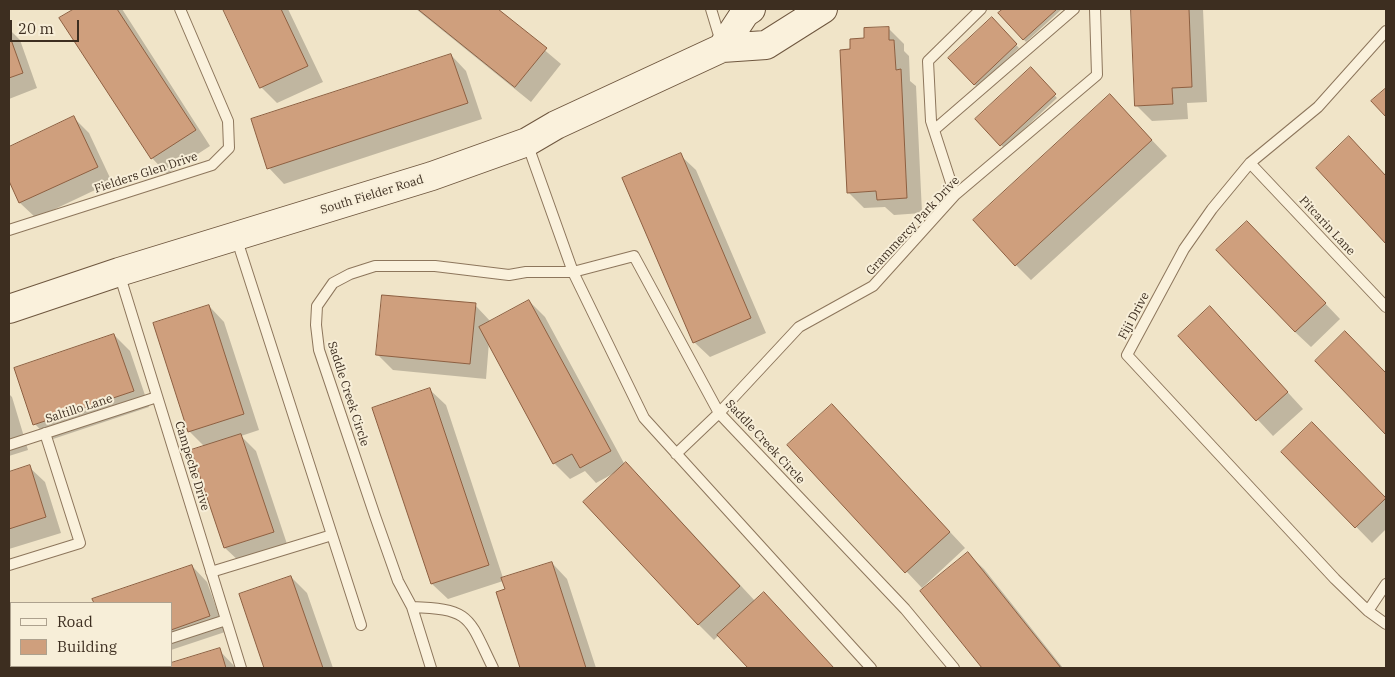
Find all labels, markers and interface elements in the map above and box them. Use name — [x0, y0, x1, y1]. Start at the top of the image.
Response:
scale bar — [12, 10, 81, 42]
text: 20 m — [18, 19, 54, 38]
street label: Fielders Glen Drive — [92, 149, 200, 197]
street label: South Fielder Road — [319, 172, 425, 218]
street label: Grammercy Park Drive — [863, 174, 963, 278]
street label: Pitcarin Lane — [1296, 193, 1358, 259]
street label: Fiji Drive — [1116, 290, 1152, 342]
street label: Saddle Creek Circle — [324, 340, 372, 448]
street label: Saltillo Lane — [44, 391, 114, 427]
street label: Saddle Creek Circle — [722, 397, 808, 487]
street label: Campeche Drive — [172, 420, 212, 512]
legend — [10, 602, 172, 667]
text: Road — [57, 612, 93, 631]
text: Building — [57, 637, 117, 656]

